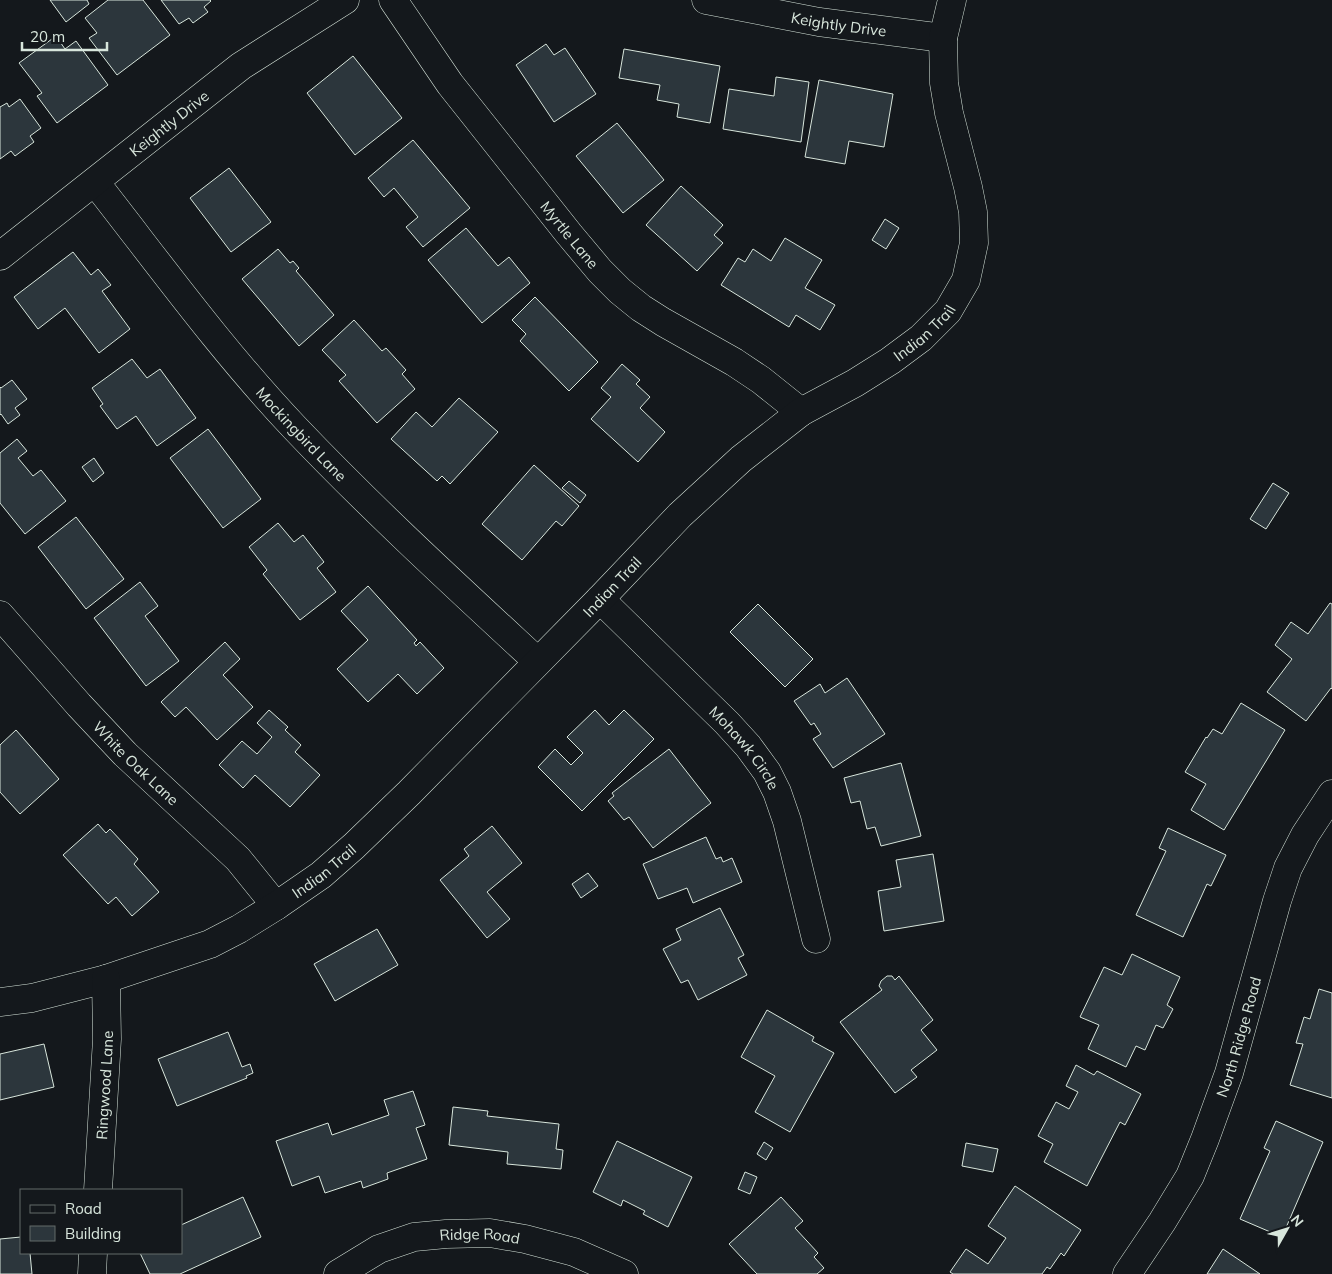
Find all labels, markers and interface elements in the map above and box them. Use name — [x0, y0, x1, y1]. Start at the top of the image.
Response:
street label: Keightly Drive — [790, 7, 888, 40]
scale bar — [22, 20, 108, 52]
text: 20 m — [30, 27, 65, 46]
street label: Keightly Drive — [125, 86, 212, 160]
street label: Myrtle Lane — [537, 197, 603, 272]
street label: Indian Trail — [889, 301, 959, 365]
street label: Mockingbird Lane — [252, 383, 351, 485]
street label: Indian Trail — [578, 552, 645, 621]
street label: Mohawk Circle — [706, 702, 784, 793]
street label: White Oak Lane — [89, 717, 183, 809]
street label: Indian Trail — [288, 839, 360, 902]
street label: North Ridge Road — [1212, 975, 1265, 1100]
street label: Ringwood Lane — [92, 1031, 116, 1140]
legend — [20, 1189, 182, 1254]
text: Road — [65, 1199, 102, 1218]
north arrow — [1262, 1204, 1312, 1254]
text: N — [1287, 1211, 1307, 1231]
street label: Ridge Road — [439, 1223, 521, 1247]
text: Building — [65, 1224, 121, 1243]

